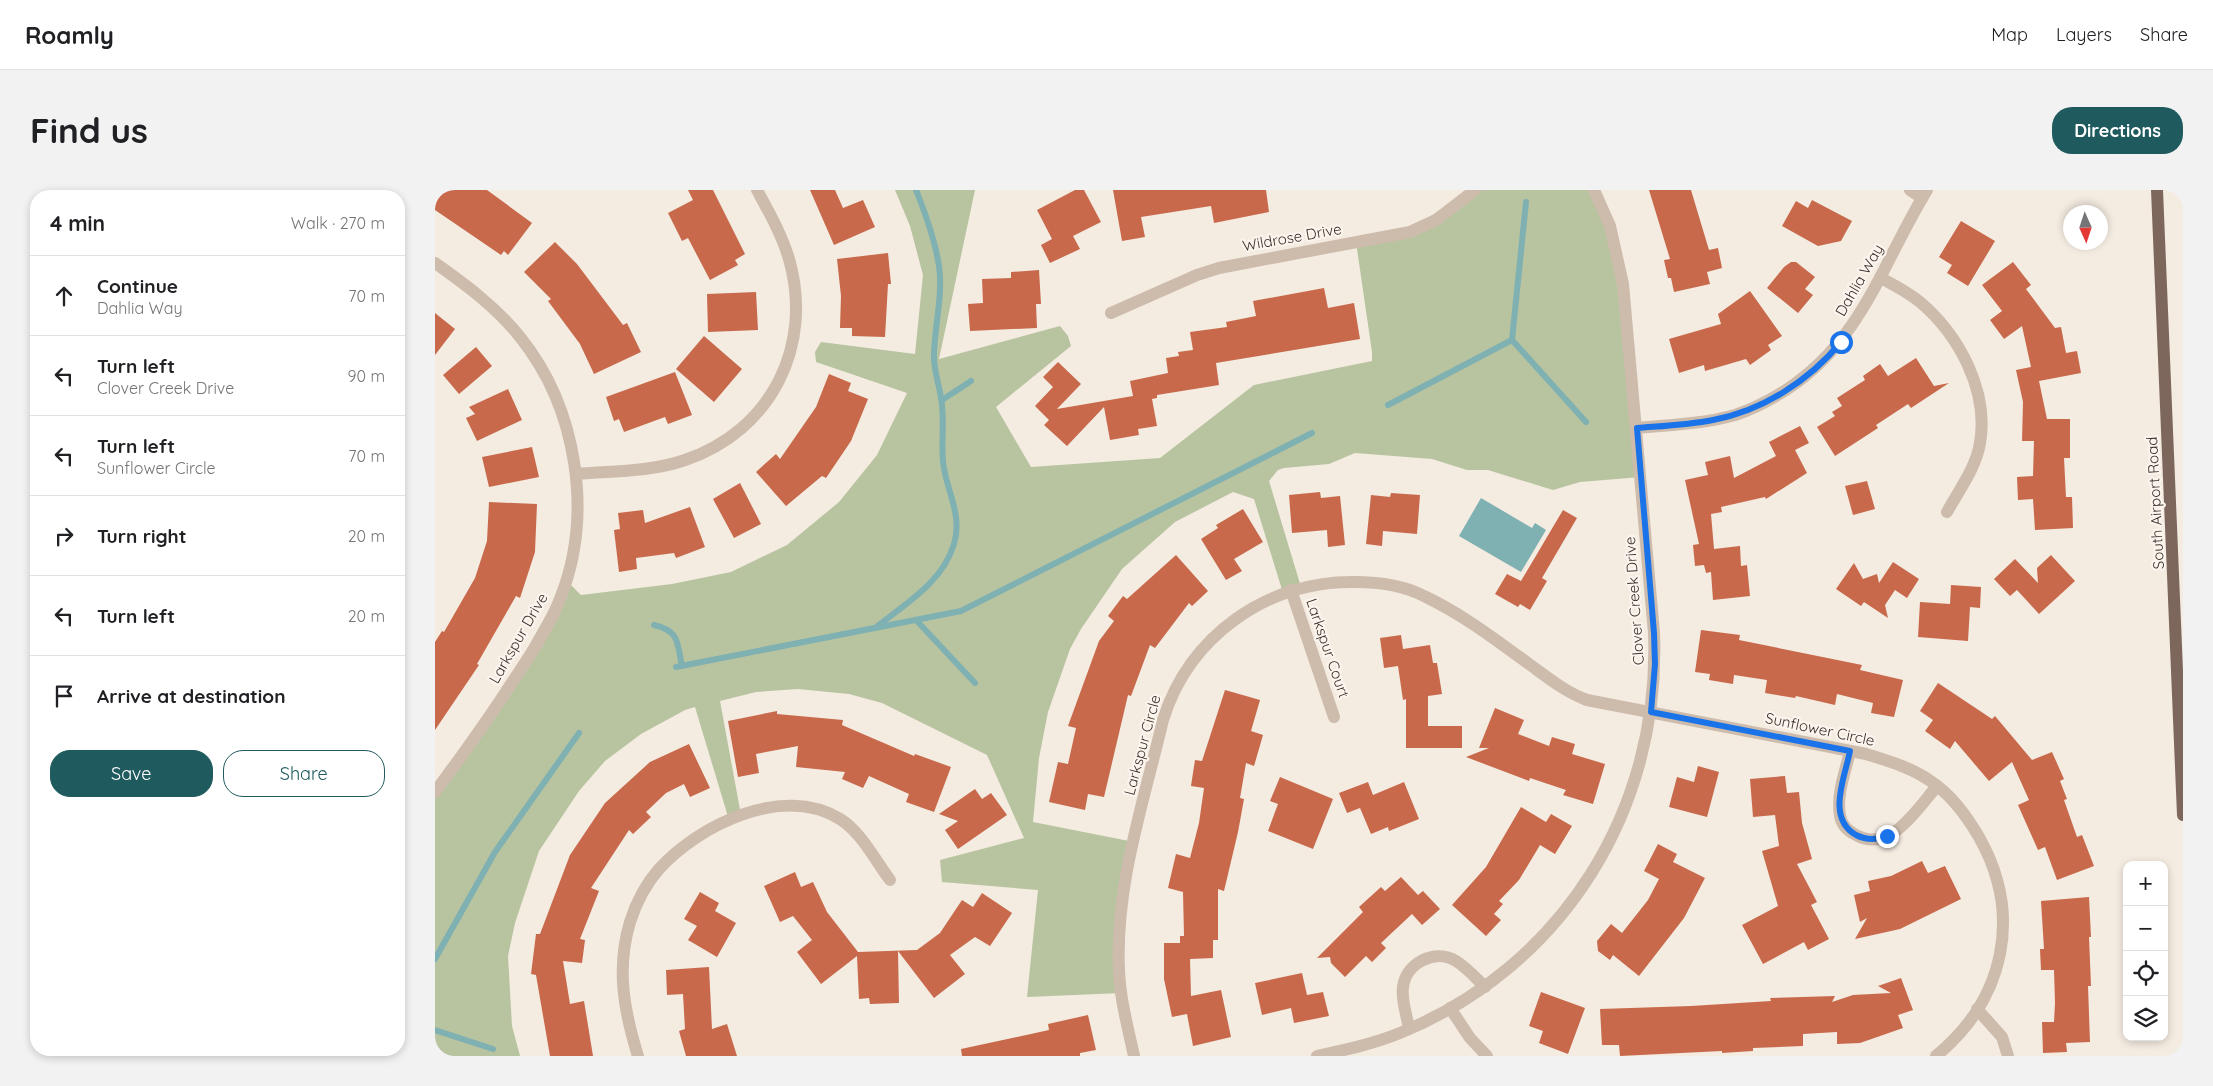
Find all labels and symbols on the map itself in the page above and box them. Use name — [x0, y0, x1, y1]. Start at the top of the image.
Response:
north arrow — [2063, 205, 2108, 250]
street label: Wildrose Drive — [1241, 219, 1343, 255]
street label: Dahlia Way — [1831, 241, 1887, 319]
route start — [1830, 331, 1853, 354]
street label: South Airport Road — [2142, 436, 2168, 570]
street label: Clover Creek Drive — [1620, 536, 1648, 666]
street label: Larkspur Drive — [484, 589, 552, 687]
street label: Larkspur Court — [1302, 596, 1354, 700]
street label: Larkspur Circle — [1119, 693, 1165, 797]
street label: Sunflower Circle — [1764, 708, 1876, 750]
route end — [1876, 825, 1899, 848]

